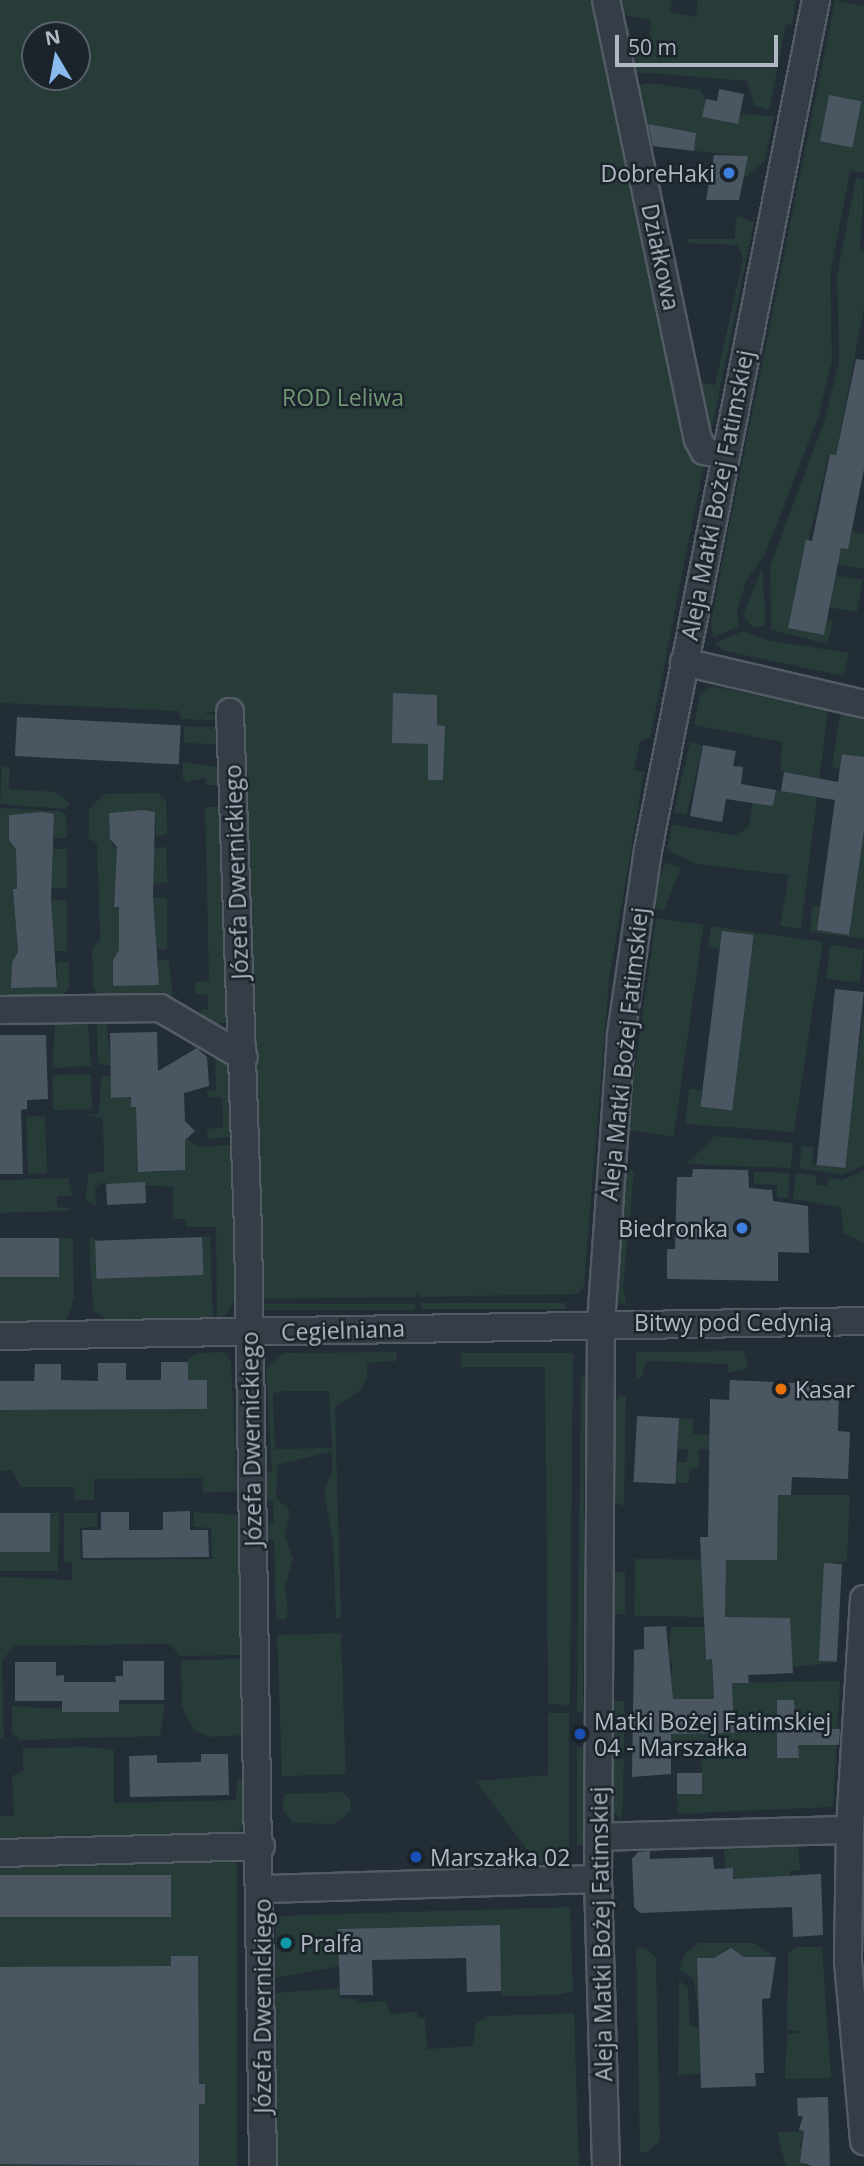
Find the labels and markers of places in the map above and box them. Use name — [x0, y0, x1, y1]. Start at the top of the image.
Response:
place label: DobreHaki — [600, 159, 715, 187]
marker: DobreHaki — [721, 165, 737, 181]
place label: Biedronka — [618, 1214, 728, 1242]
marker: Biedronka — [734, 1220, 750, 1236]
place label: Kasar — [795, 1375, 855, 1403]
marker: Kasar — [773, 1381, 789, 1397]
place label: Matki Bożej Fatimskiej 04 - Marszałka — [594, 1707, 831, 1761]
marker: Matki Bożej Fatimskiej 04 - Marszałka — [572, 1726, 588, 1742]
place label: Marszałka 02 — [430, 1843, 570, 1871]
marker: Marszałka 02 — [408, 1849, 424, 1865]
place label: Pralfa — [300, 1929, 362, 1957]
marker: Pralfa — [278, 1935, 294, 1951]

